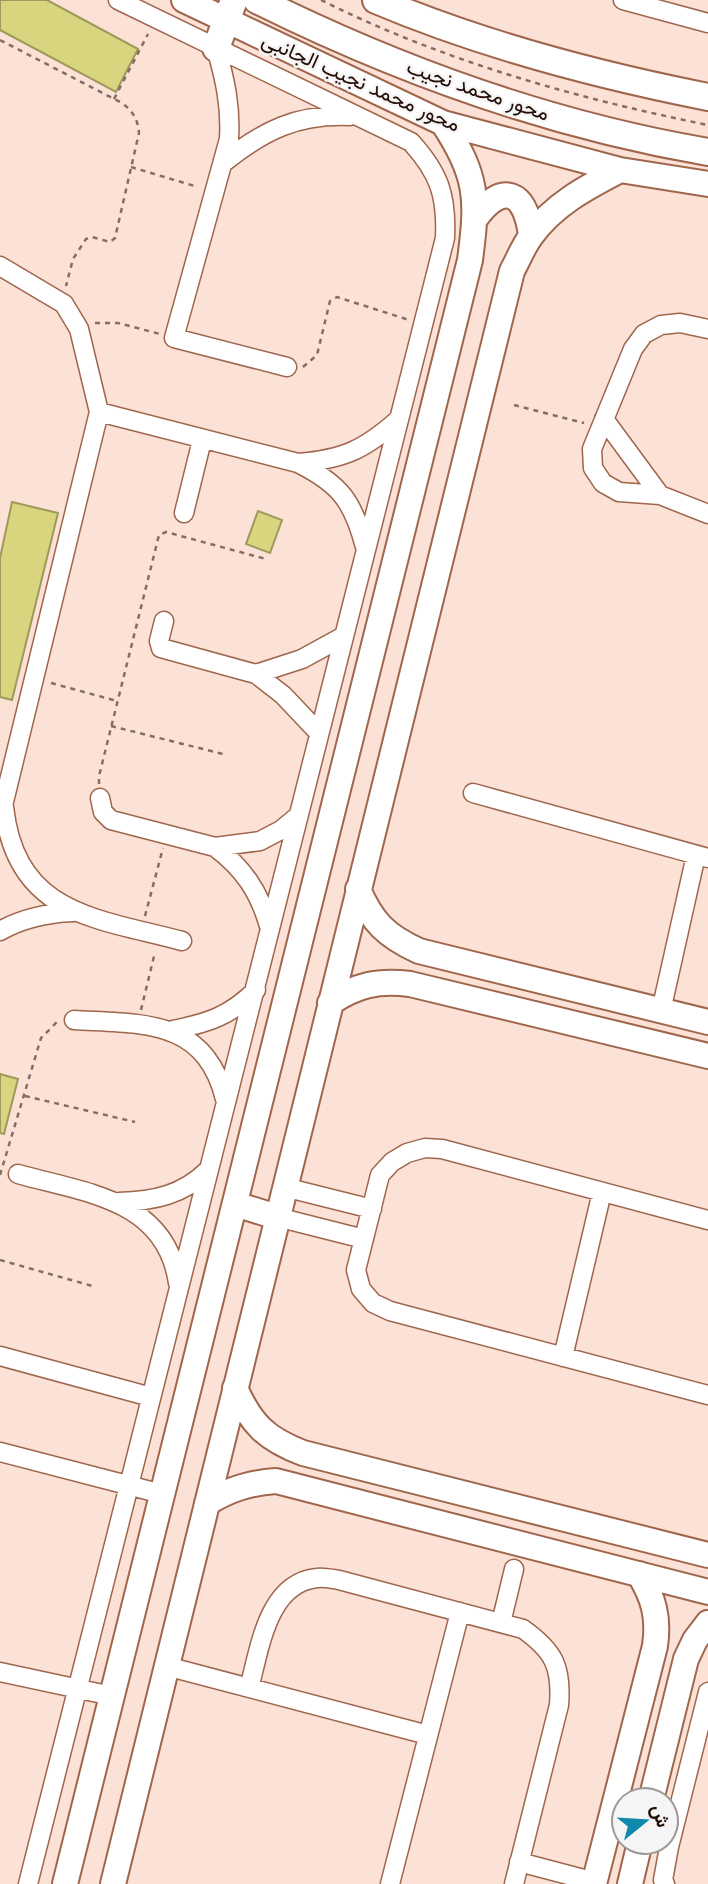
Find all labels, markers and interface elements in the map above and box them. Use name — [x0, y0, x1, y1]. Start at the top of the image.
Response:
street label: محور محمد نجيب الجانبى — [258, 27, 464, 137]
street label: محور محمد نجيب — [403, 53, 553, 127]
north arrow — [610, 1786, 680, 1856]
text: ش — [646, 1801, 675, 1830]

